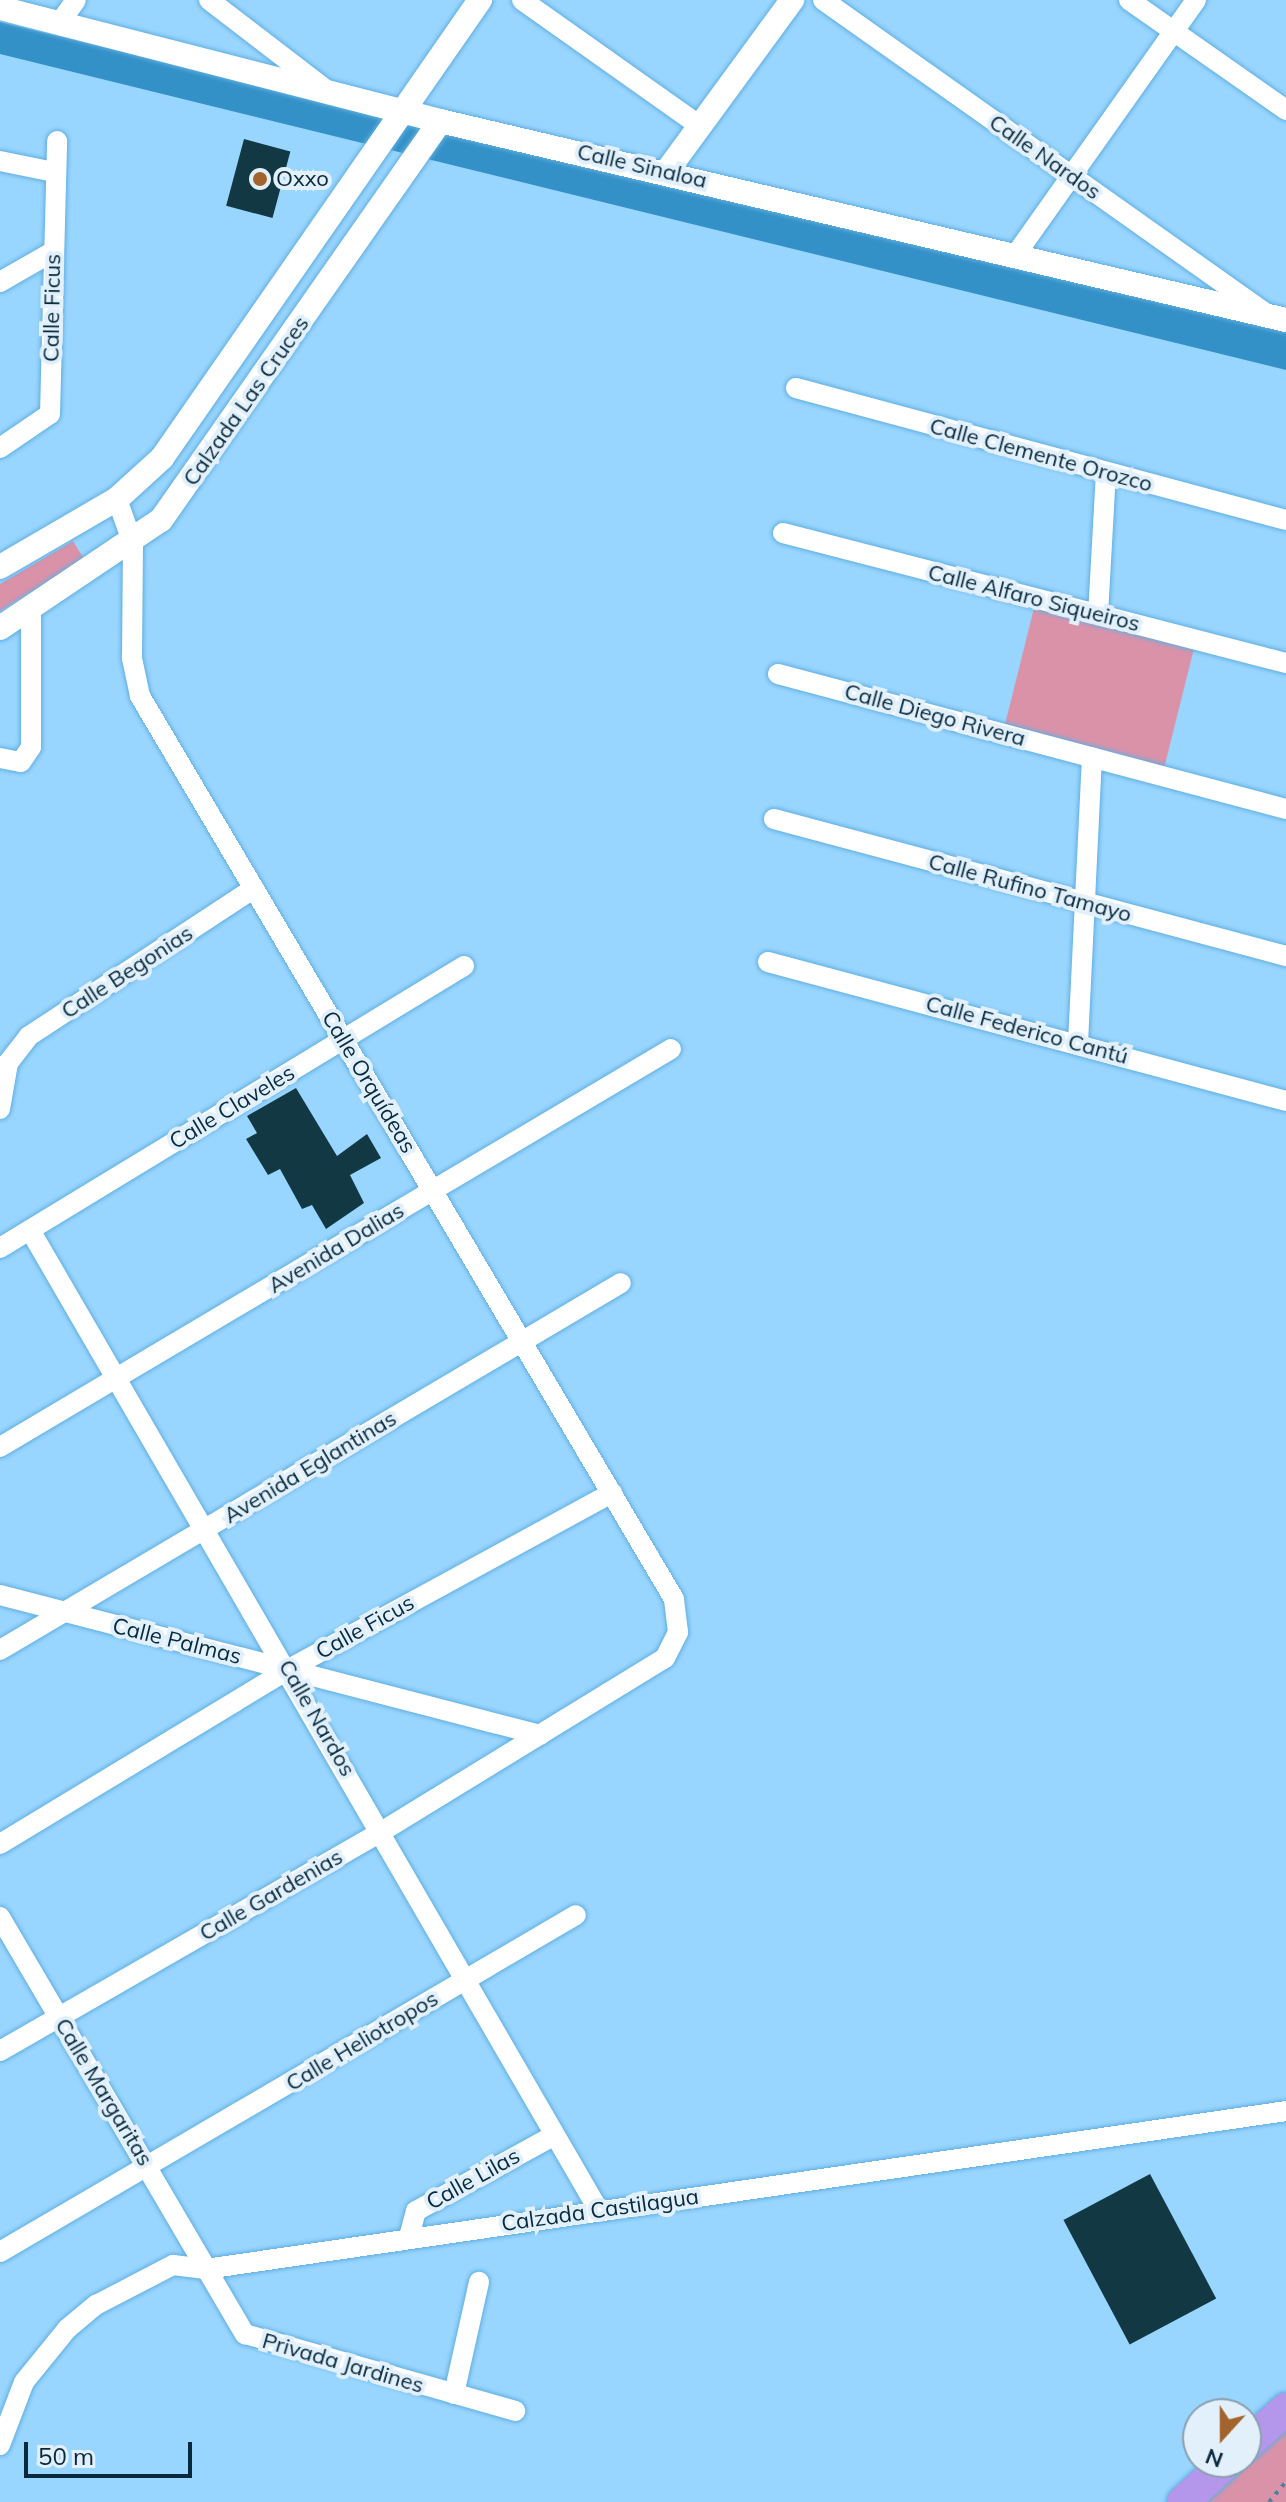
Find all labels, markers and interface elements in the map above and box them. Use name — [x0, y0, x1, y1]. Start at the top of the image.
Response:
street label: Calle Nardos — [984, 109, 1106, 205]
street label: Calle Sinaloa — [575, 138, 709, 194]
place label: Oxxo — [276, 166, 329, 192]
marker: Oxxo — [251, 170, 269, 188]
street label: Calle Ficus — [38, 254, 66, 362]
street label: Calzada Las Cruces — [178, 311, 314, 491]
street label: Calle Clemente Orozco — [927, 413, 1155, 497]
street label: Calle Alfaro Siqueiros — [925, 559, 1143, 637]
street label: Calle Diego Rivera — [842, 678, 1028, 752]
street label: Calle Rufino Tamayo — [926, 848, 1134, 928]
street label: Calle Begonias — [56, 920, 198, 1024]
street label: Calle Federico Cantú — [923, 990, 1131, 1070]
street label: Calle Orquídeas — [316, 1006, 422, 1158]
street label: Calle Claveles — [165, 1059, 299, 1155]
street label: Avenida Dalias — [263, 1197, 409, 1299]
street label: Avenida Eglantinas — [219, 1405, 401, 1529]
street label: Calle Ficus — [311, 1589, 419, 1665]
street label: Calle Palmas — [110, 1612, 244, 1670]
street label: Calle Nardos — [273, 1655, 361, 1781]
street label: Calle Gardenias — [195, 1843, 347, 1947]
street label: Calle Heliotropos — [281, 1985, 443, 2097]
street label: Calle Margaritas — [50, 2013, 158, 2171]
street label: Calle Lilas — [422, 2143, 524, 2215]
street label: Calzada Castilagua — [500, 2183, 700, 2237]
street label: Privada Jardines — [259, 2327, 427, 2399]
north arrow — [1182, 2398, 1262, 2478]
scale bar — [28, 2426, 196, 2476]
text: 50 m — [38, 2441, 94, 2471]
text: N — [1201, 2442, 1227, 2475]

